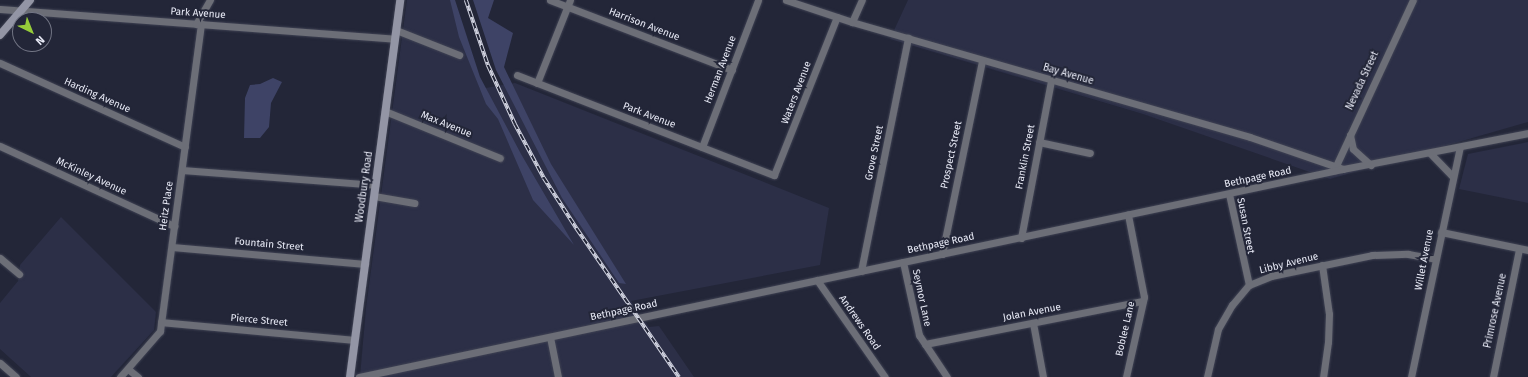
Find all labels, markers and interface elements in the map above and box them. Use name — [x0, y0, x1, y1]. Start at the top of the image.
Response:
street label: Park Avenue — [170, 6, 226, 22]
street label: Harrison Avenue — [607, 6, 681, 44]
north arrow — [12, 12, 52, 52]
text: N — [33, 33, 47, 48]
street label: Herman Avenue — [703, 34, 739, 106]
street label: Nevada Street — [1344, 50, 1382, 112]
street label: Waters Avenue — [779, 60, 815, 126]
street label: Bay Avenue — [1041, 62, 1095, 88]
street label: Harding Avenue — [62, 76, 132, 116]
street label: Park Avenue — [621, 100, 677, 132]
street label: Max Avenue — [419, 109, 473, 141]
street label: Prospect Street — [939, 120, 965, 190]
street label: Grove Street — [863, 124, 887, 182]
street label: Franklin Street — [1014, 124, 1038, 190]
street label: Woodbury Road — [354, 150, 376, 224]
street label: McKinley Avenue — [54, 155, 128, 199]
street label: Bethpage Road — [1223, 165, 1293, 191]
street label: Heitz Place — [158, 181, 176, 231]
street label: Susan Street — [1234, 197, 1256, 255]
street label: Willet Avenue — [1413, 229, 1437, 291]
street label: Bethpage Road — [906, 231, 976, 257]
street label: Fountain Street — [234, 236, 304, 254]
street label: Libby Avenue — [1258, 251, 1320, 277]
street label: Seymor Lane — [909, 268, 933, 328]
street label: Primrose Avenue — [1482, 272, 1510, 350]
street label: Andrews Road — [836, 293, 882, 353]
street label: Bethpage Road — [589, 298, 659, 324]
street label: Boblee Lane — [1114, 300, 1138, 358]
street label: Jolan Avenue — [1002, 301, 1062, 325]
street label: Pierce Street — [230, 313, 288, 329]

